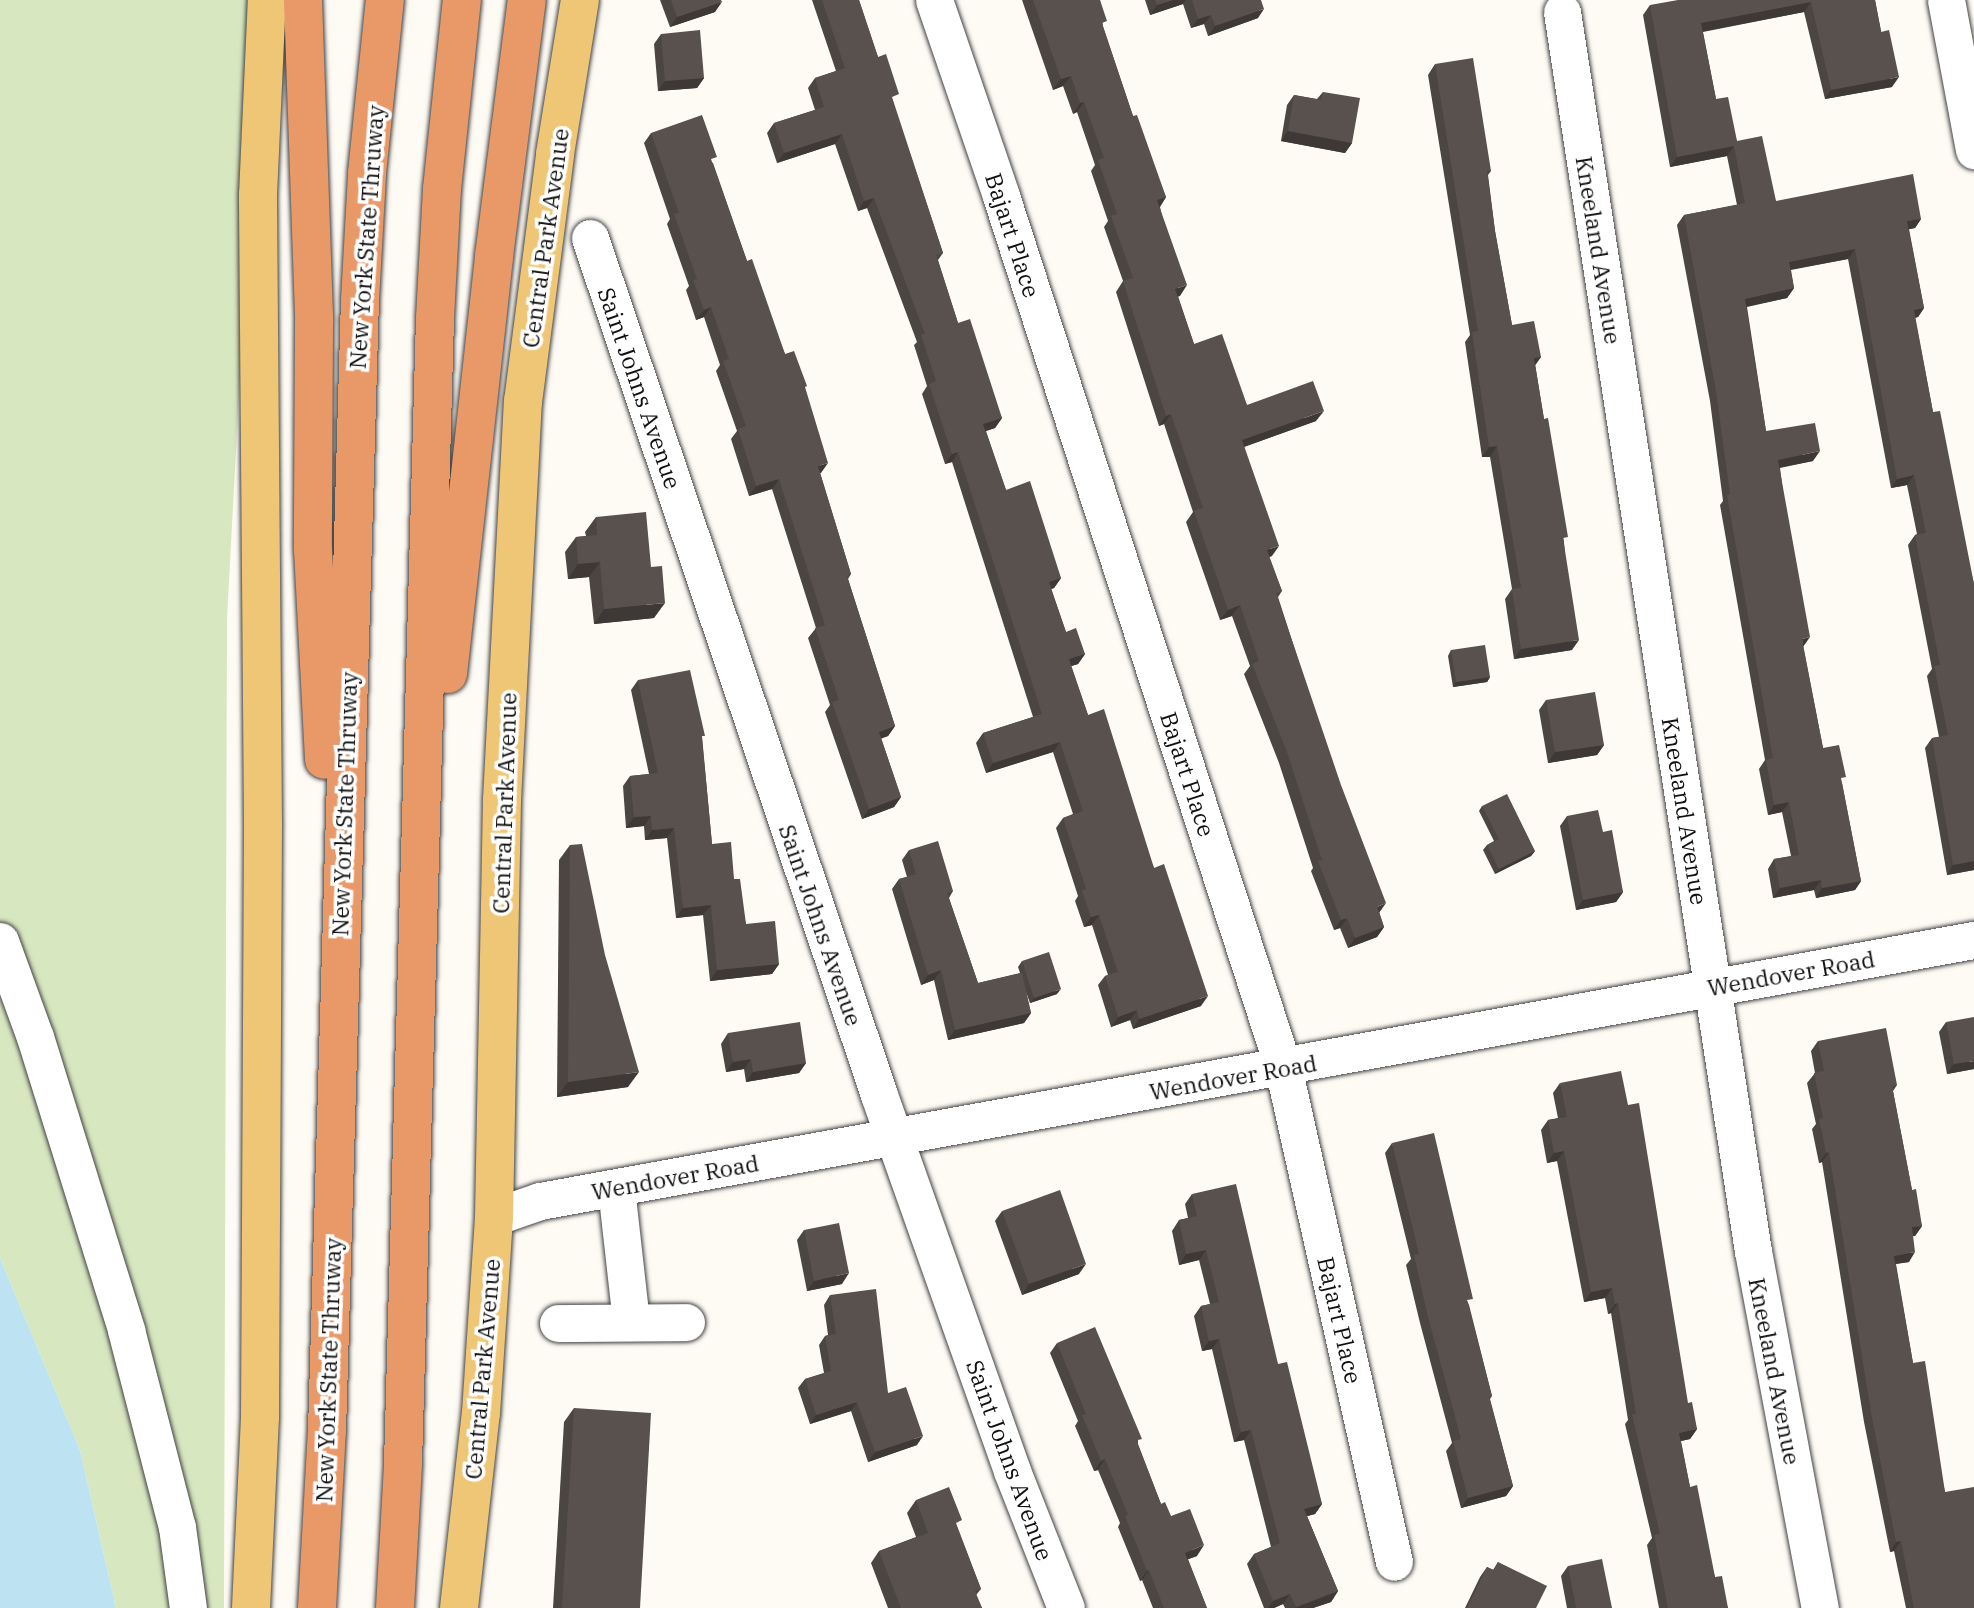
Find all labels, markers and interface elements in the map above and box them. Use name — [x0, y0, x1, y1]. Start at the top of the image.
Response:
street label: New York State Thruway — [343, 104, 389, 370]
street label: Central Park Avenue — [516, 127, 574, 349]
street label: Kneeland Avenue — [1571, 154, 1627, 346]
street label: Bajart Place — [980, 169, 1046, 301]
street label: Saint Johns Avenue — [593, 284, 687, 492]
street label: New York State Thruway — [326, 671, 362, 937]
street label: Central Park Avenue — [486, 692, 522, 914]
street label: Bajart Place — [1155, 708, 1221, 840]
street label: Kneeland Avenue — [1657, 715, 1713, 907]
street label: Saint Johns Avenue — [774, 821, 868, 1029]
street label: Wendover Road — [1705, 945, 1877, 1001]
street label: Wendover Road — [1147, 1049, 1319, 1105]
street label: Wendover Road — [589, 1149, 761, 1205]
street label: New York State Thruway — [310, 1237, 346, 1503]
street label: Bajart Place — [1312, 1254, 1368, 1386]
street label: Central Park Avenue — [459, 1258, 505, 1480]
street label: Kneeland Avenue — [1743, 1275, 1807, 1467]
street label: Saint Johns Avenue — [961, 1356, 1059, 1564]

